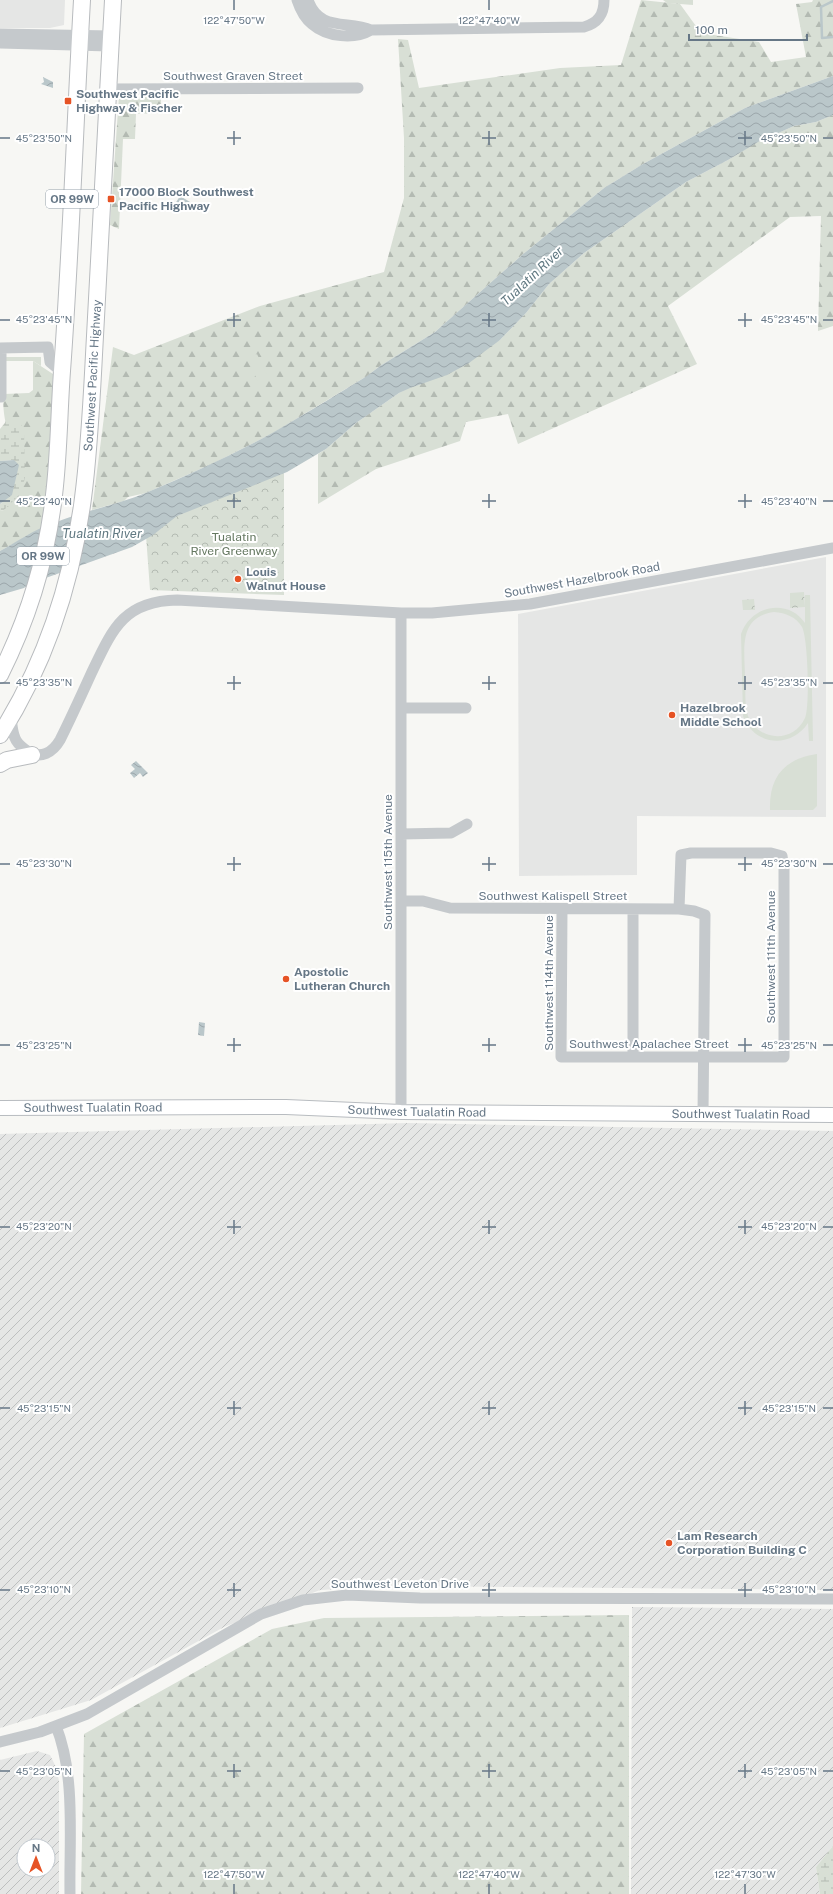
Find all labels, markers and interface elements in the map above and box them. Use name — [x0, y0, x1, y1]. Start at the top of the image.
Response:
text: 122°47'50"W — [203, 14, 265, 26]
text: 122°47'40"W — [458, 14, 520, 26]
scale bar — [689, 16, 807, 42]
text: 100 m — [695, 23, 728, 37]
street label: Southwest Graven Street — [163, 69, 303, 83]
place label: Southwest Pacific Highway & Fischer — [76, 87, 183, 115]
marker: Southwest Pacific Highway & Fischer — [63, 96, 73, 106]
text: 45°23'50"N — [16, 132, 72, 144]
text: 45°23'50"N — [761, 132, 817, 144]
place label: 17000 Block Southwest Pacific Highway — [119, 185, 254, 213]
road number: OR 99W — [46, 190, 98, 208]
marker: 17000 Block Southwest Pacific Highway — [106, 194, 116, 204]
water label: Tualatin River — [498, 243, 566, 309]
street label: Southwest Pacific Highway — [81, 299, 104, 452]
text: 45°23'45"N — [16, 313, 72, 325]
text: 45°23'45"N — [761, 313, 817, 325]
text: 45°23'40"N — [16, 495, 72, 507]
text: 45°23'40"N — [761, 495, 817, 507]
water label: Tualatin River — [62, 526, 142, 541]
park label: Tualatin River Greenway — [190, 530, 278, 558]
road number: OR 99W — [17, 547, 69, 565]
street label: Southwest Hazelbrook Road — [503, 559, 661, 601]
place label: Louis Walnut House — [246, 565, 326, 593]
marker: Louis Walnut House — [233, 574, 243, 584]
text: 45°23'35"N — [16, 676, 72, 688]
text: 45°23'35"N — [761, 676, 817, 688]
place label: Hazelbrook Middle School — [680, 701, 762, 729]
marker: Hazelbrook Middle School — [667, 710, 677, 720]
street label: Southwest 115th Avenue — [381, 794, 395, 930]
text: 45°23'30"N — [16, 857, 72, 869]
text: 45°23'30"N — [761, 857, 817, 869]
street label: Southwest Kalispell Street — [478, 889, 628, 903]
street label: Southwest 111th Avenue — [764, 890, 778, 1024]
street label: Southwest 114th Avenue — [542, 915, 556, 1051]
place label: Apostolic Lutheran Church — [294, 965, 390, 993]
marker: Apostolic Lutheran Church — [281, 974, 291, 984]
street label: Southwest Apalachee Street — [569, 1037, 729, 1051]
text: 45°23'25"N — [16, 1039, 72, 1051]
text: 45°23'25"N — [761, 1039, 817, 1051]
street label: Southwest Tualatin Road — [24, 1100, 162, 1115]
street label: Southwest Tualatin Road — [347, 1103, 486, 1120]
street label: Southwest Tualatin Road — [671, 1107, 810, 1122]
text: 45°23'20"N — [16, 1220, 72, 1232]
text: 45°23'20"N — [761, 1220, 817, 1232]
text: 45°23'15"N — [17, 1402, 71, 1414]
text: 45°23'15"N — [762, 1402, 816, 1414]
place label: Lam Research Corporation Building C — [677, 1529, 807, 1557]
marker: Lam Research Corporation Building C — [664, 1538, 674, 1548]
street label: Southwest Leveton Drive — [331, 1577, 469, 1591]
text: 45°23'10"N — [17, 1583, 71, 1595]
text: 45°23'10"N — [762, 1583, 816, 1595]
text: 45°23'05"N — [16, 1765, 72, 1777]
text: 45°23'05"N — [761, 1765, 817, 1777]
north arrow — [16, 1838, 56, 1878]
text: N — [32, 1842, 40, 1854]
text: 122°47'50"W — [203, 1868, 265, 1880]
text: 122°47'40"W — [458, 1868, 520, 1880]
text: 122°47'30"W — [714, 1868, 776, 1880]

